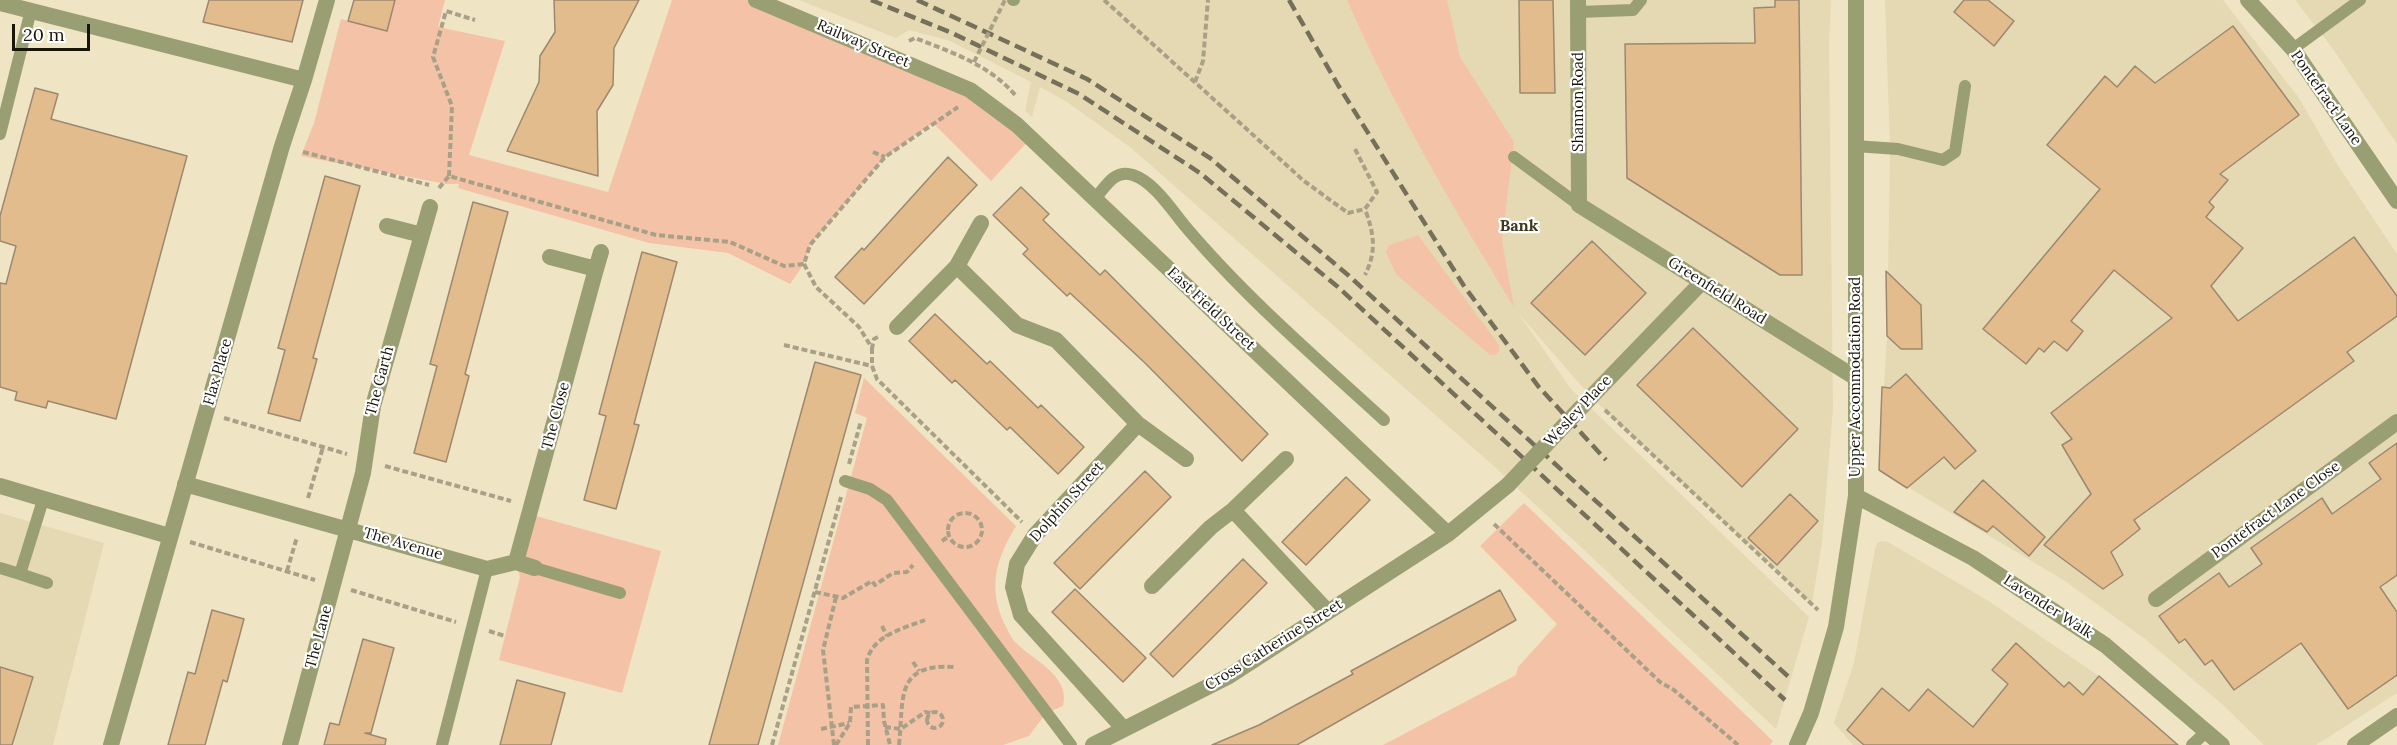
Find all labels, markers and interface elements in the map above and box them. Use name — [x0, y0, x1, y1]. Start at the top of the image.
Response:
scale bar — [15, 12, 93, 50]
street label: Railway Street — [814, 16, 912, 72]
text: 20 m — [23, 23, 65, 46]
street label: Pontefract Lane — [2287, 47, 2365, 149]
street label: Shannon Road — [1570, 52, 1588, 152]
district label: Bank — [1500, 216, 1538, 236]
street label: Greenfield Road — [1665, 254, 1769, 328]
street label: East Field Street — [1163, 264, 1259, 354]
street label: Upper Accommodation Road — [1847, 277, 1865, 477]
street label: Flax Place — [200, 336, 236, 408]
street label: The Garth — [362, 344, 398, 418]
street label: Wesley Place — [1541, 372, 1615, 450]
street label: The Close — [538, 380, 574, 452]
street label: Dolphin Street — [1026, 458, 1108, 546]
street label: Pontefract Lane Close — [2208, 458, 2344, 562]
street label: The Avenue — [361, 524, 445, 564]
street label: Lavender Walk — [2000, 571, 2096, 643]
street label: Cross Catherine Street — [1202, 595, 1346, 695]
street label: The Lane — [302, 603, 336, 671]

